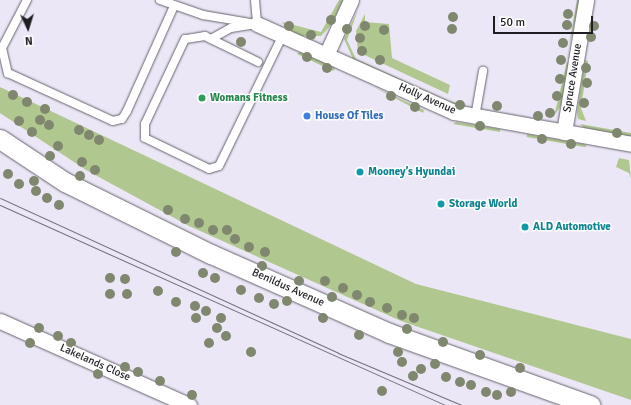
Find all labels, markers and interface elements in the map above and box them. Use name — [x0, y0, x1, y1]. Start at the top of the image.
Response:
north arrow — [8, 8, 48, 48]
scale bar — [495, 8, 595, 34]
text: 50 m — [500, 15, 525, 30]
text: N — [25, 34, 33, 47]
street label: Spruce Avenue — [561, 43, 585, 113]
street label: Holly Avenue — [396, 81, 458, 117]
place label: Womans Fitness — [210, 91, 288, 105]
marker: Womans Fitness — [197, 93, 207, 103]
place label: House Of Tiles — [315, 109, 383, 123]
marker: House Of Tiles — [302, 111, 312, 121]
place label: Mooney’s Hyundai — [368, 165, 455, 179]
marker: Mooney’s Hyundai — [355, 167, 365, 177]
place label: Storage World — [449, 197, 517, 211]
marker: Storage World — [436, 199, 446, 209]
place label: ALD Automotive — [533, 220, 611, 234]
marker: ALD Automotive — [520, 222, 530, 232]
street label: Benildus Avenue — [250, 266, 326, 310]
street label: Lakelands Close — [58, 342, 132, 384]

